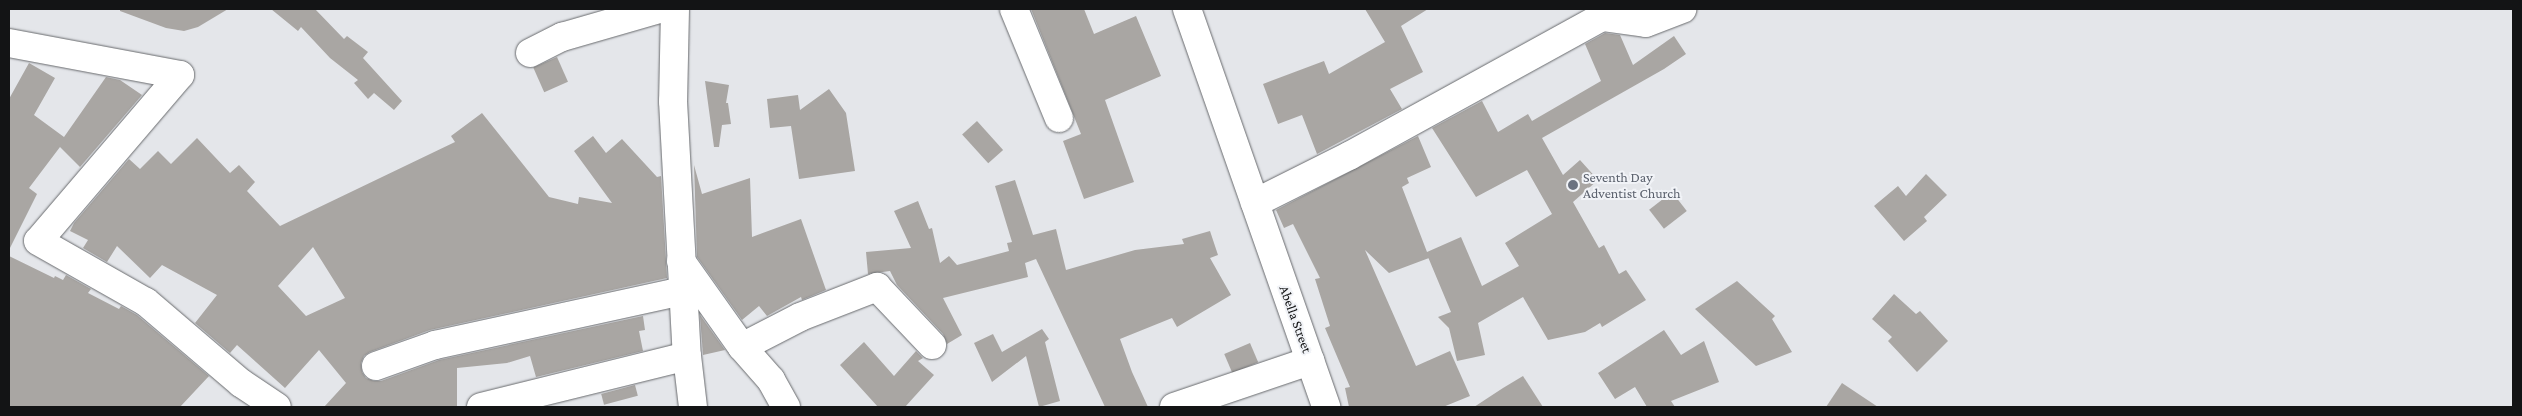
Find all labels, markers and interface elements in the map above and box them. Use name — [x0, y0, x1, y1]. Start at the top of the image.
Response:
place label: Seventh Day Adventist Church — [1583, 169, 1681, 202]
marker: Seventh Day Adventist Church — [1567, 179, 1579, 191]
street label: Abella Street — [1276, 283, 1316, 355]

